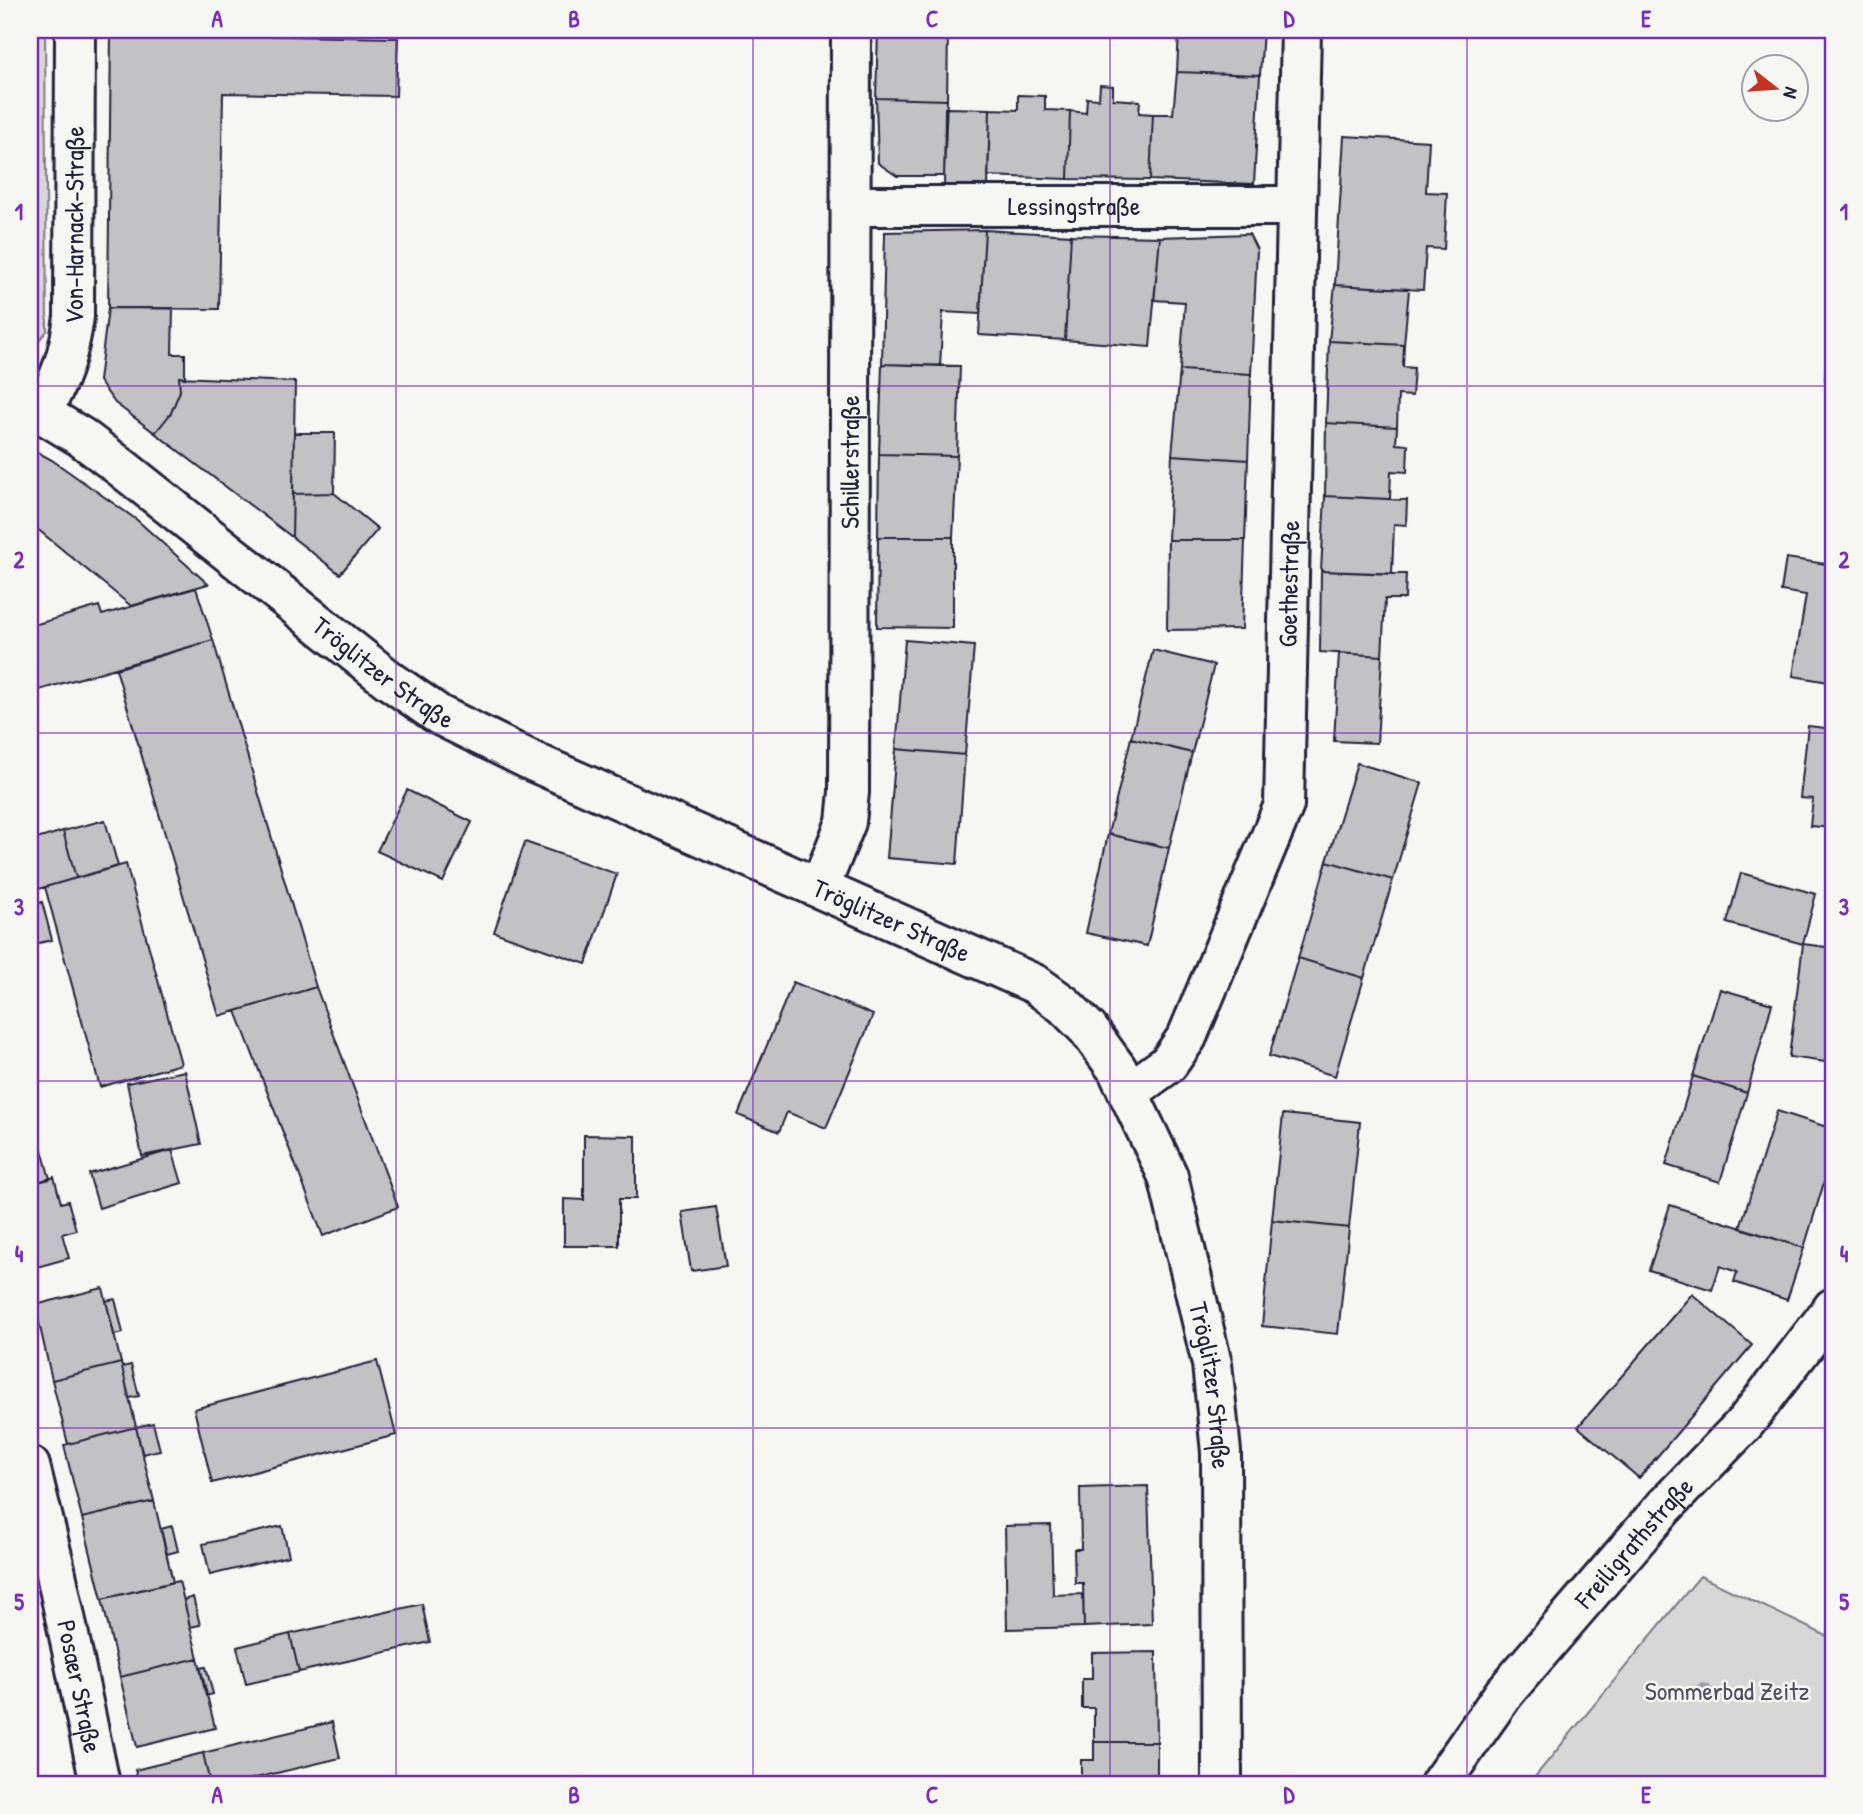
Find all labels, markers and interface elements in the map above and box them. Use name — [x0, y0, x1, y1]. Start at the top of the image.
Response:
text: A — [211, 3, 223, 34]
text: B — [568, 3, 580, 34]
text: C — [926, 3, 938, 34]
text: D — [1284, 3, 1296, 34]
text: E — [1641, 3, 1652, 34]
north arrow — [1741, 52, 1811, 122]
text: N — [1777, 84, 1805, 102]
street label: Von-Harnack-Straße — [55, 126, 92, 327]
street label: Lessingstraße — [1008, 188, 1140, 223]
text: 1 — [15, 196, 23, 227]
text: 1 — [1840, 196, 1848, 227]
street label: Schillerstraße — [832, 395, 867, 529]
street label: Goethestraße — [1269, 520, 1307, 648]
text: 2 — [14, 544, 25, 575]
text: 2 — [1839, 544, 1850, 575]
street label: Tröglitzer Straße — [305, 608, 460, 737]
street label: Tröglitzer Straße — [807, 870, 976, 970]
text: 3 — [14, 891, 24, 922]
text: 3 — [1839, 891, 1849, 922]
text: 4 — [15, 1238, 24, 1269]
text: 4 — [1840, 1238, 1849, 1269]
street label: Tröglitzer Straße — [1181, 1298, 1240, 1469]
street label: Freiligrathstraße — [1566, 1469, 1701, 1616]
text: 5 — [14, 1586, 24, 1617]
text: 5 — [1839, 1586, 1849, 1617]
street label: Posaer Straße — [49, 1617, 111, 1756]
park label: Sommerbad Zeitz — [1645, 1673, 1809, 1708]
text: A — [211, 1779, 223, 1810]
text: B — [568, 1779, 580, 1810]
text: C — [926, 1779, 938, 1810]
text: D — [1284, 1779, 1296, 1810]
text: E — [1641, 1779, 1652, 1810]

